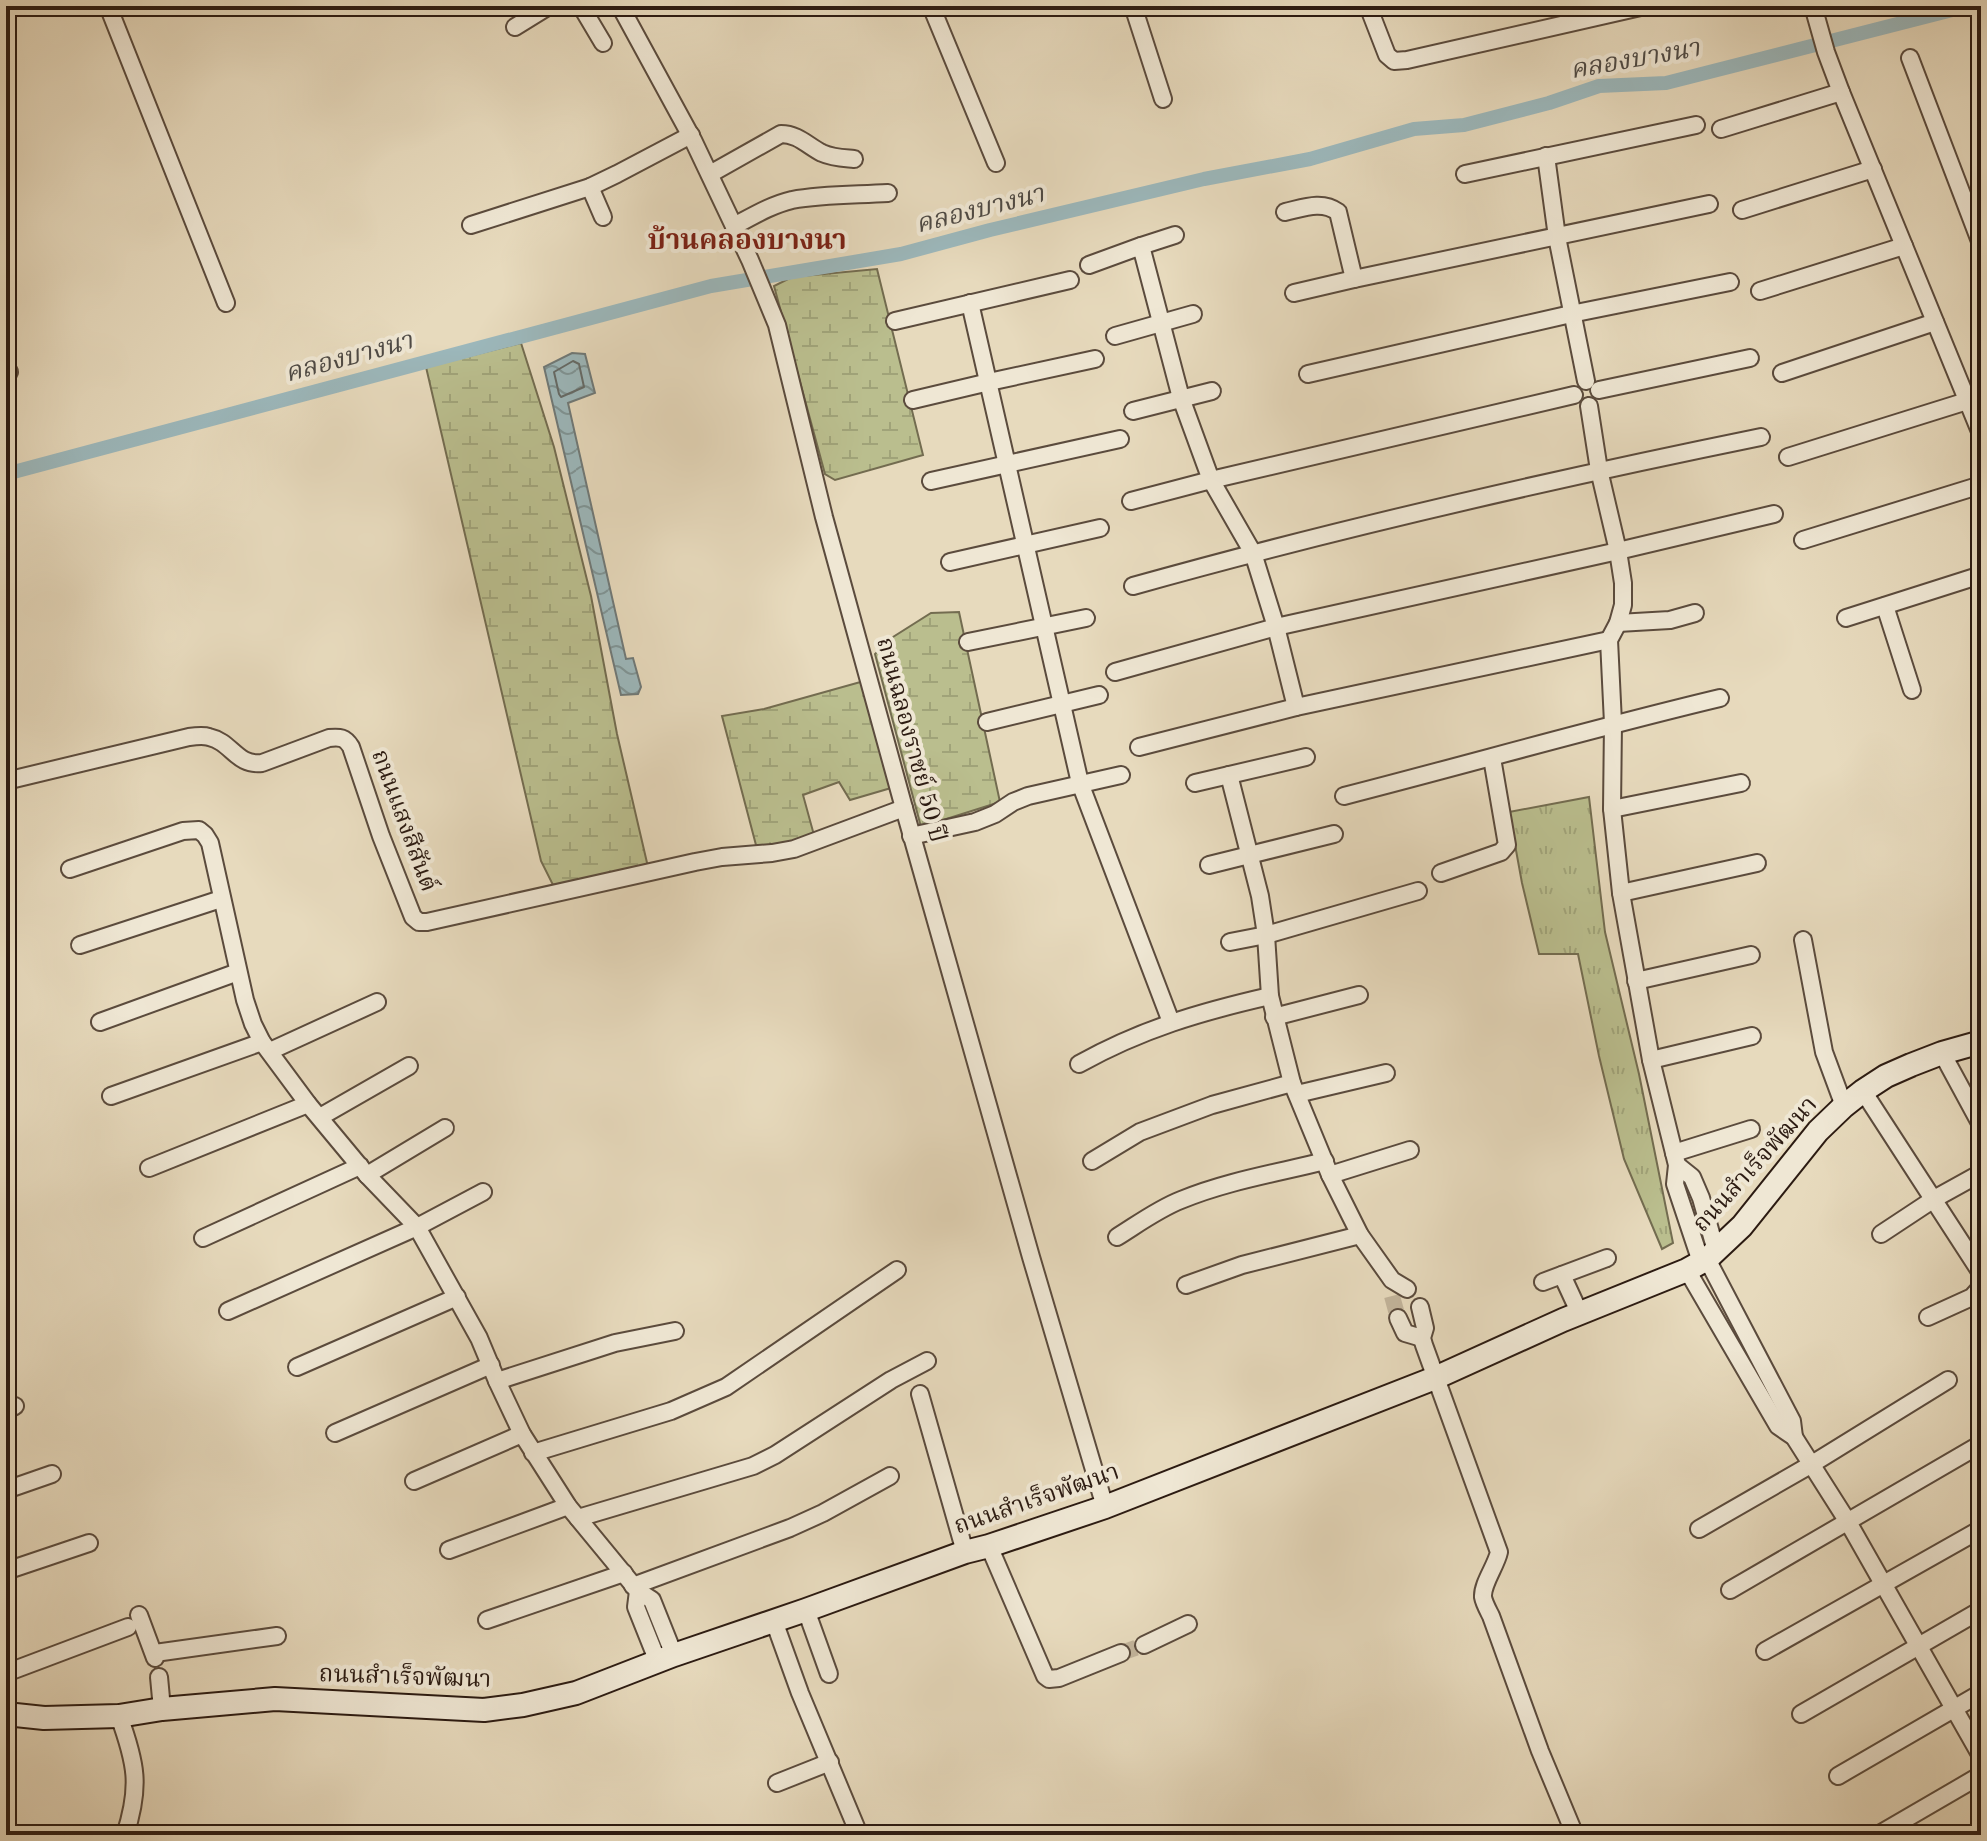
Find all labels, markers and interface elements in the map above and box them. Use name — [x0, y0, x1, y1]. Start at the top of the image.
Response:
water label: คลองบางนา — [1568, 36, 1703, 84]
water label: คลองบางนา — [913, 181, 1048, 238]
district label: บ้านคลองบางนา — [647, 225, 847, 256]
water label: คลองบางนา — [282, 328, 417, 388]
street label: ถนนฉลองราชย์ 50 ปี — [871, 633, 955, 845]
street label: ถนนแสงสีสันต์ — [366, 745, 445, 895]
street label: ถนนสำเร็จพัฒนา — [1686, 1090, 1823, 1237]
street label: ถนนสำเร็จพัฒนา — [950, 1457, 1123, 1539]
street label: ถนนสำเร็จพัฒนา — [318, 1659, 492, 1693]

